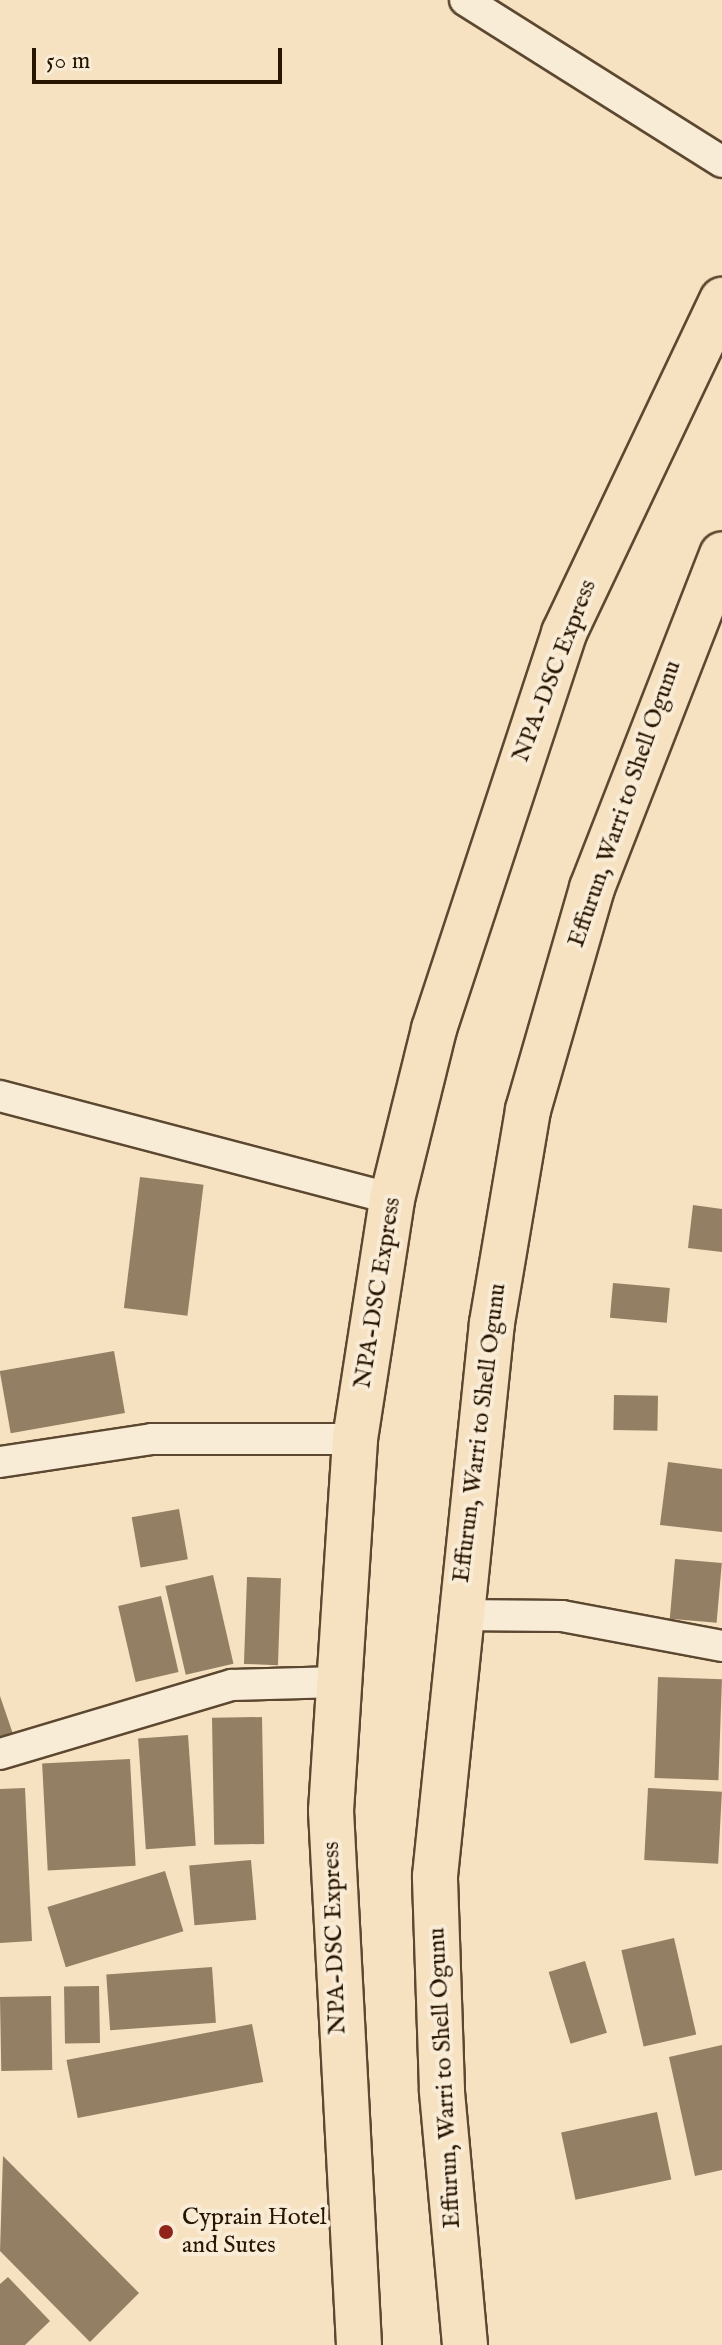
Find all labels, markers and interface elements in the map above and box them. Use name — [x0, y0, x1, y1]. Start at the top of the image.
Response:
scale bar — [36, 32, 286, 82]
text: 50 m — [46, 46, 90, 77]
street label: NPA-DSC Express — [507, 576, 603, 766]
street label: Effurun, Warri to Shell Ogunu — [562, 657, 688, 951]
street label: NPA-DSC Express — [349, 1195, 407, 1391]
street label: Effurun, Warri to Shell Ogunu — [447, 1282, 513, 1584]
street label: NPA-DSC Express — [317, 1841, 353, 2035]
street label: Effurun, Warri to Shell Ogunu — [423, 1927, 467, 2229]
place label: Cyprain Hotel and Sutes — [182, 2204, 327, 2260]
marker: Cyprain Hotel and Sutes — [157, 2223, 175, 2241]

